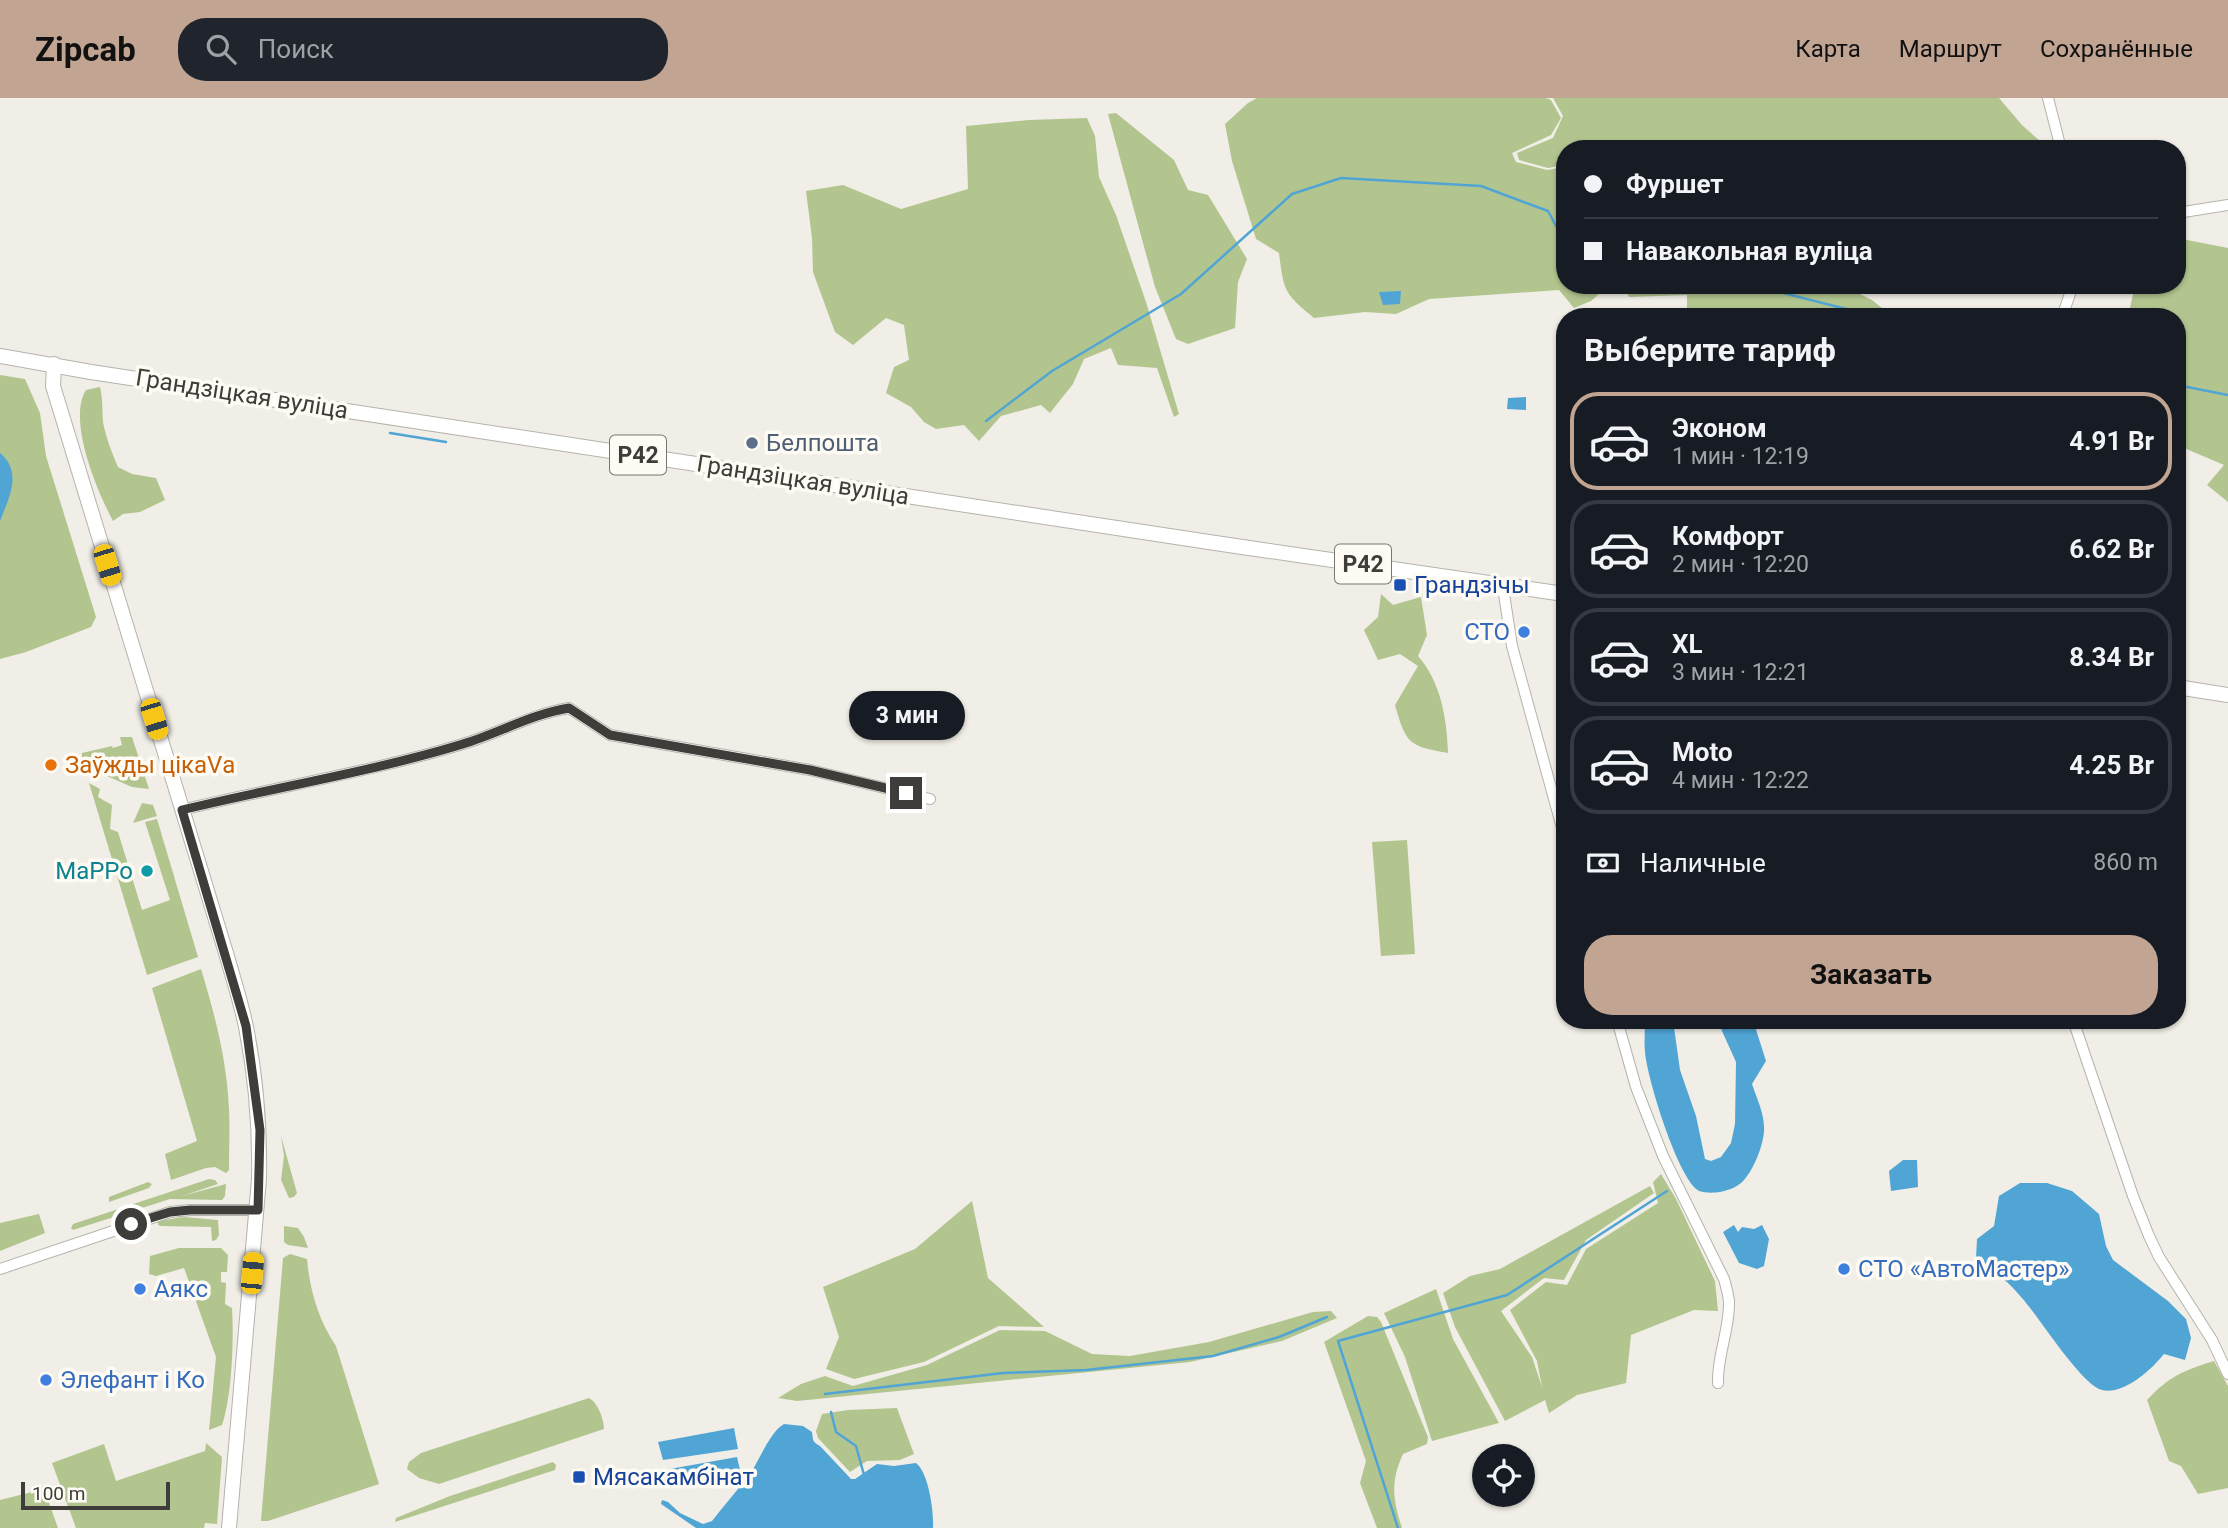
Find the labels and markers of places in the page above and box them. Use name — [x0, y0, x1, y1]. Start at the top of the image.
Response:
place label: Белпошта — [766, 429, 879, 457]
marker: Белпошта — [744, 435, 760, 451]
place label: Грандзічы — [1414, 571, 1530, 599]
marker: Грандзічы — [1392, 577, 1408, 593]
place label: СТО — [1464, 618, 1510, 646]
marker: СТО — [1516, 624, 1532, 640]
place label: Заўжды цікаVа — [65, 751, 235, 779]
marker: Заўжды цікаVа — [43, 757, 59, 773]
place label: МаРРо — [55, 857, 133, 885]
marker: МаРРо — [139, 863, 155, 879]
place label: СТО «АвтоМастер» — [1858, 1255, 2070, 1283]
marker: СТО «АвтоМастер» — [1836, 1261, 1852, 1277]
place label: Аякс — [154, 1275, 208, 1303]
marker: Аякс — [132, 1281, 148, 1297]
place label: Элефант і Ко — [60, 1366, 205, 1394]
marker: Элефант і Ко — [38, 1372, 54, 1388]
place label: Мясакамбінат — [593, 1463, 754, 1491]
marker: Мясакамбінат — [571, 1469, 587, 1485]

